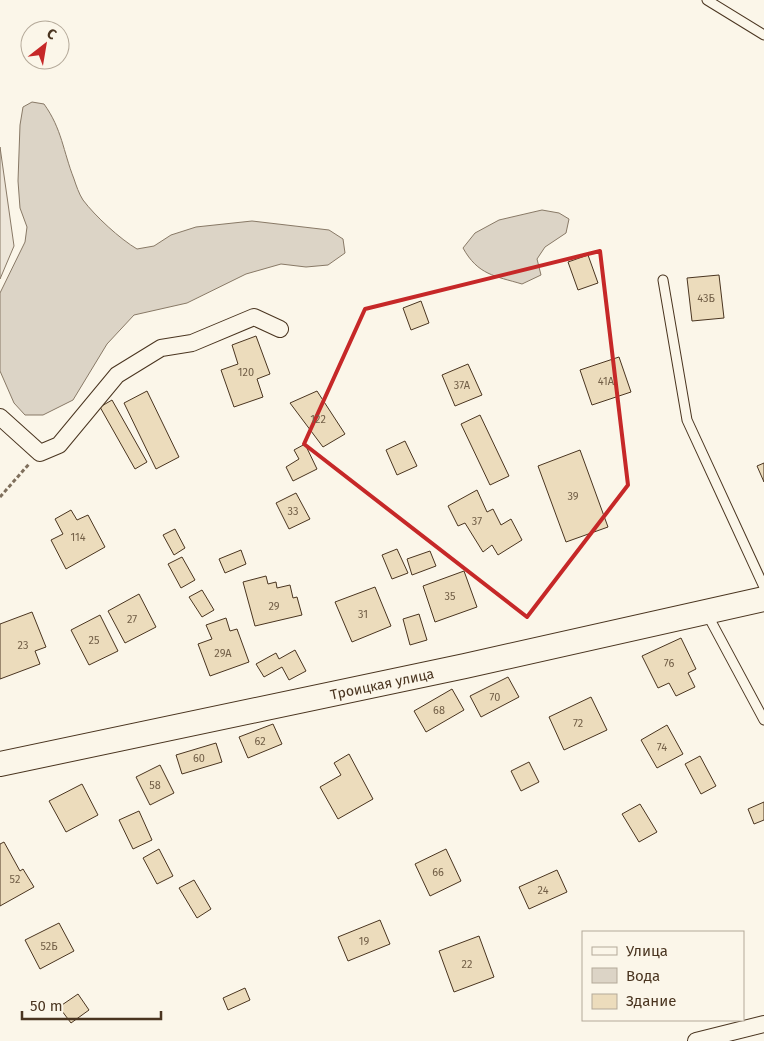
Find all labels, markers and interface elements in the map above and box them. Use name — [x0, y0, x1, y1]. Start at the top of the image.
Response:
north arrow — [20, 20, 70, 70]
text: С — [44, 25, 59, 44]
house number: 43Б — [697, 292, 715, 305]
house number: 120 — [238, 366, 254, 379]
house number: 41А — [598, 375, 615, 388]
house number: 37А — [454, 379, 471, 392]
house number: 122 — [310, 413, 326, 426]
house number: 39 — [567, 490, 579, 503]
house number: 33 — [288, 505, 298, 518]
house number: 37 — [472, 515, 482, 528]
house number: 114 — [70, 531, 86, 544]
house number: 35 — [445, 590, 456, 603]
house number: 29 — [268, 600, 280, 613]
house number: 31 — [358, 608, 368, 621]
house number: 27 — [127, 613, 137, 626]
house number: 25 — [89, 634, 100, 647]
house number: 23 — [18, 639, 28, 652]
house number: 29А — [214, 647, 232, 660]
house number: 76 — [664, 657, 674, 670]
street label: Троицкая улица — [329, 665, 435, 704]
house number: 70 — [490, 691, 500, 704]
house number: 68 — [433, 704, 445, 717]
house number: 72 — [573, 717, 583, 730]
house number: 62 — [254, 735, 266, 748]
house number: 74 — [657, 741, 667, 754]
house number: 60 — [193, 752, 205, 765]
house number: 58 — [149, 779, 161, 792]
house number: 66 — [432, 866, 444, 879]
house number: 52 — [10, 873, 20, 886]
house number: 24 — [538, 884, 549, 897]
legend — [582, 931, 744, 1021]
house number: 19 — [359, 935, 369, 948]
house number: 52Б — [40, 940, 58, 953]
text: Улица — [626, 942, 668, 960]
house number: 22 — [462, 958, 472, 971]
text: Вода — [626, 967, 660, 985]
scale bar — [22, 988, 161, 1020]
text: Здание — [626, 992, 676, 1010]
text: 50 m — [30, 997, 63, 1015]

